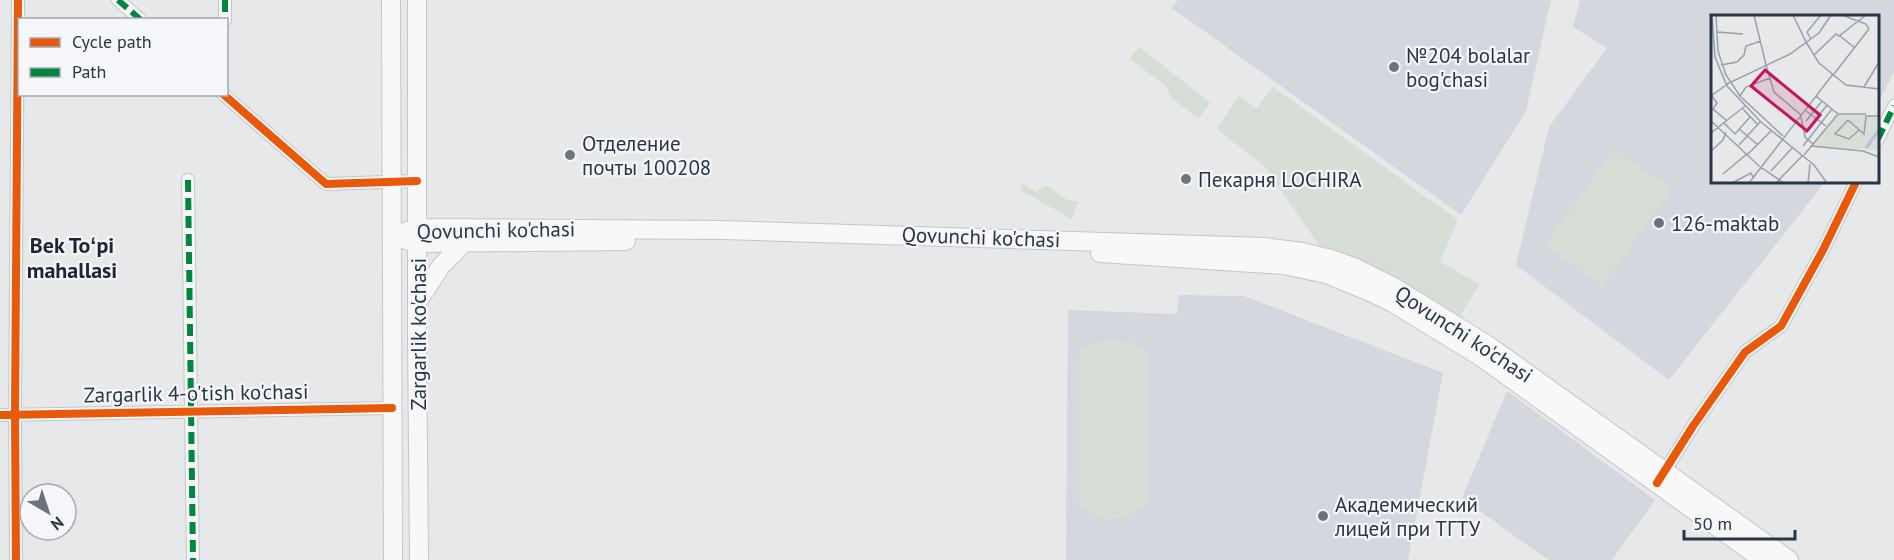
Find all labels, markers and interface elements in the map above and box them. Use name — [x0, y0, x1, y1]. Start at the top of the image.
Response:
inset map — [1711, 15, 1879, 183]
legend — [18, 18, 228, 96]
text: Cycle path — [72, 30, 152, 53]
place label: №204 bolalar bog'chasi — [1406, 42, 1530, 93]
text: Path — [72, 60, 106, 83]
marker: №204 bolalar bog'chasi — [1387, 60, 1401, 74]
place label: Отделение почты 100208 — [582, 130, 711, 181]
marker: Отделение почты 100208 — [563, 148, 577, 162]
place label: Пекарня LOCHIRA — [1198, 166, 1362, 193]
marker: Пекарня LOCHIRA — [1179, 172, 1193, 186]
place label: 126-maktab — [1671, 210, 1779, 237]
street label: Qovunchi ko'chasi — [416, 215, 576, 245]
marker: 126-maktab — [1652, 216, 1666, 230]
street label: Qovunchi ko'chasi — [901, 221, 1061, 253]
district label: Bek Toʻpi mahallasi — [27, 231, 117, 284]
street label: Zargarlik ko'chasi — [405, 258, 432, 410]
street label: Qovunchi ko'chasi — [1390, 279, 1538, 389]
street label: Zargarlik 4-o'tish ko'chasi — [83, 378, 309, 408]
north arrow — [18, 482, 78, 542]
place label: Академический лицей при ТГТУ — [1334, 491, 1481, 542]
scale bar — [1684, 503, 1795, 541]
marker: Академический лицей при ТГТУ — [1316, 509, 1330, 523]
text: 50 m — [1693, 512, 1732, 535]
text: N — [47, 513, 68, 535]

